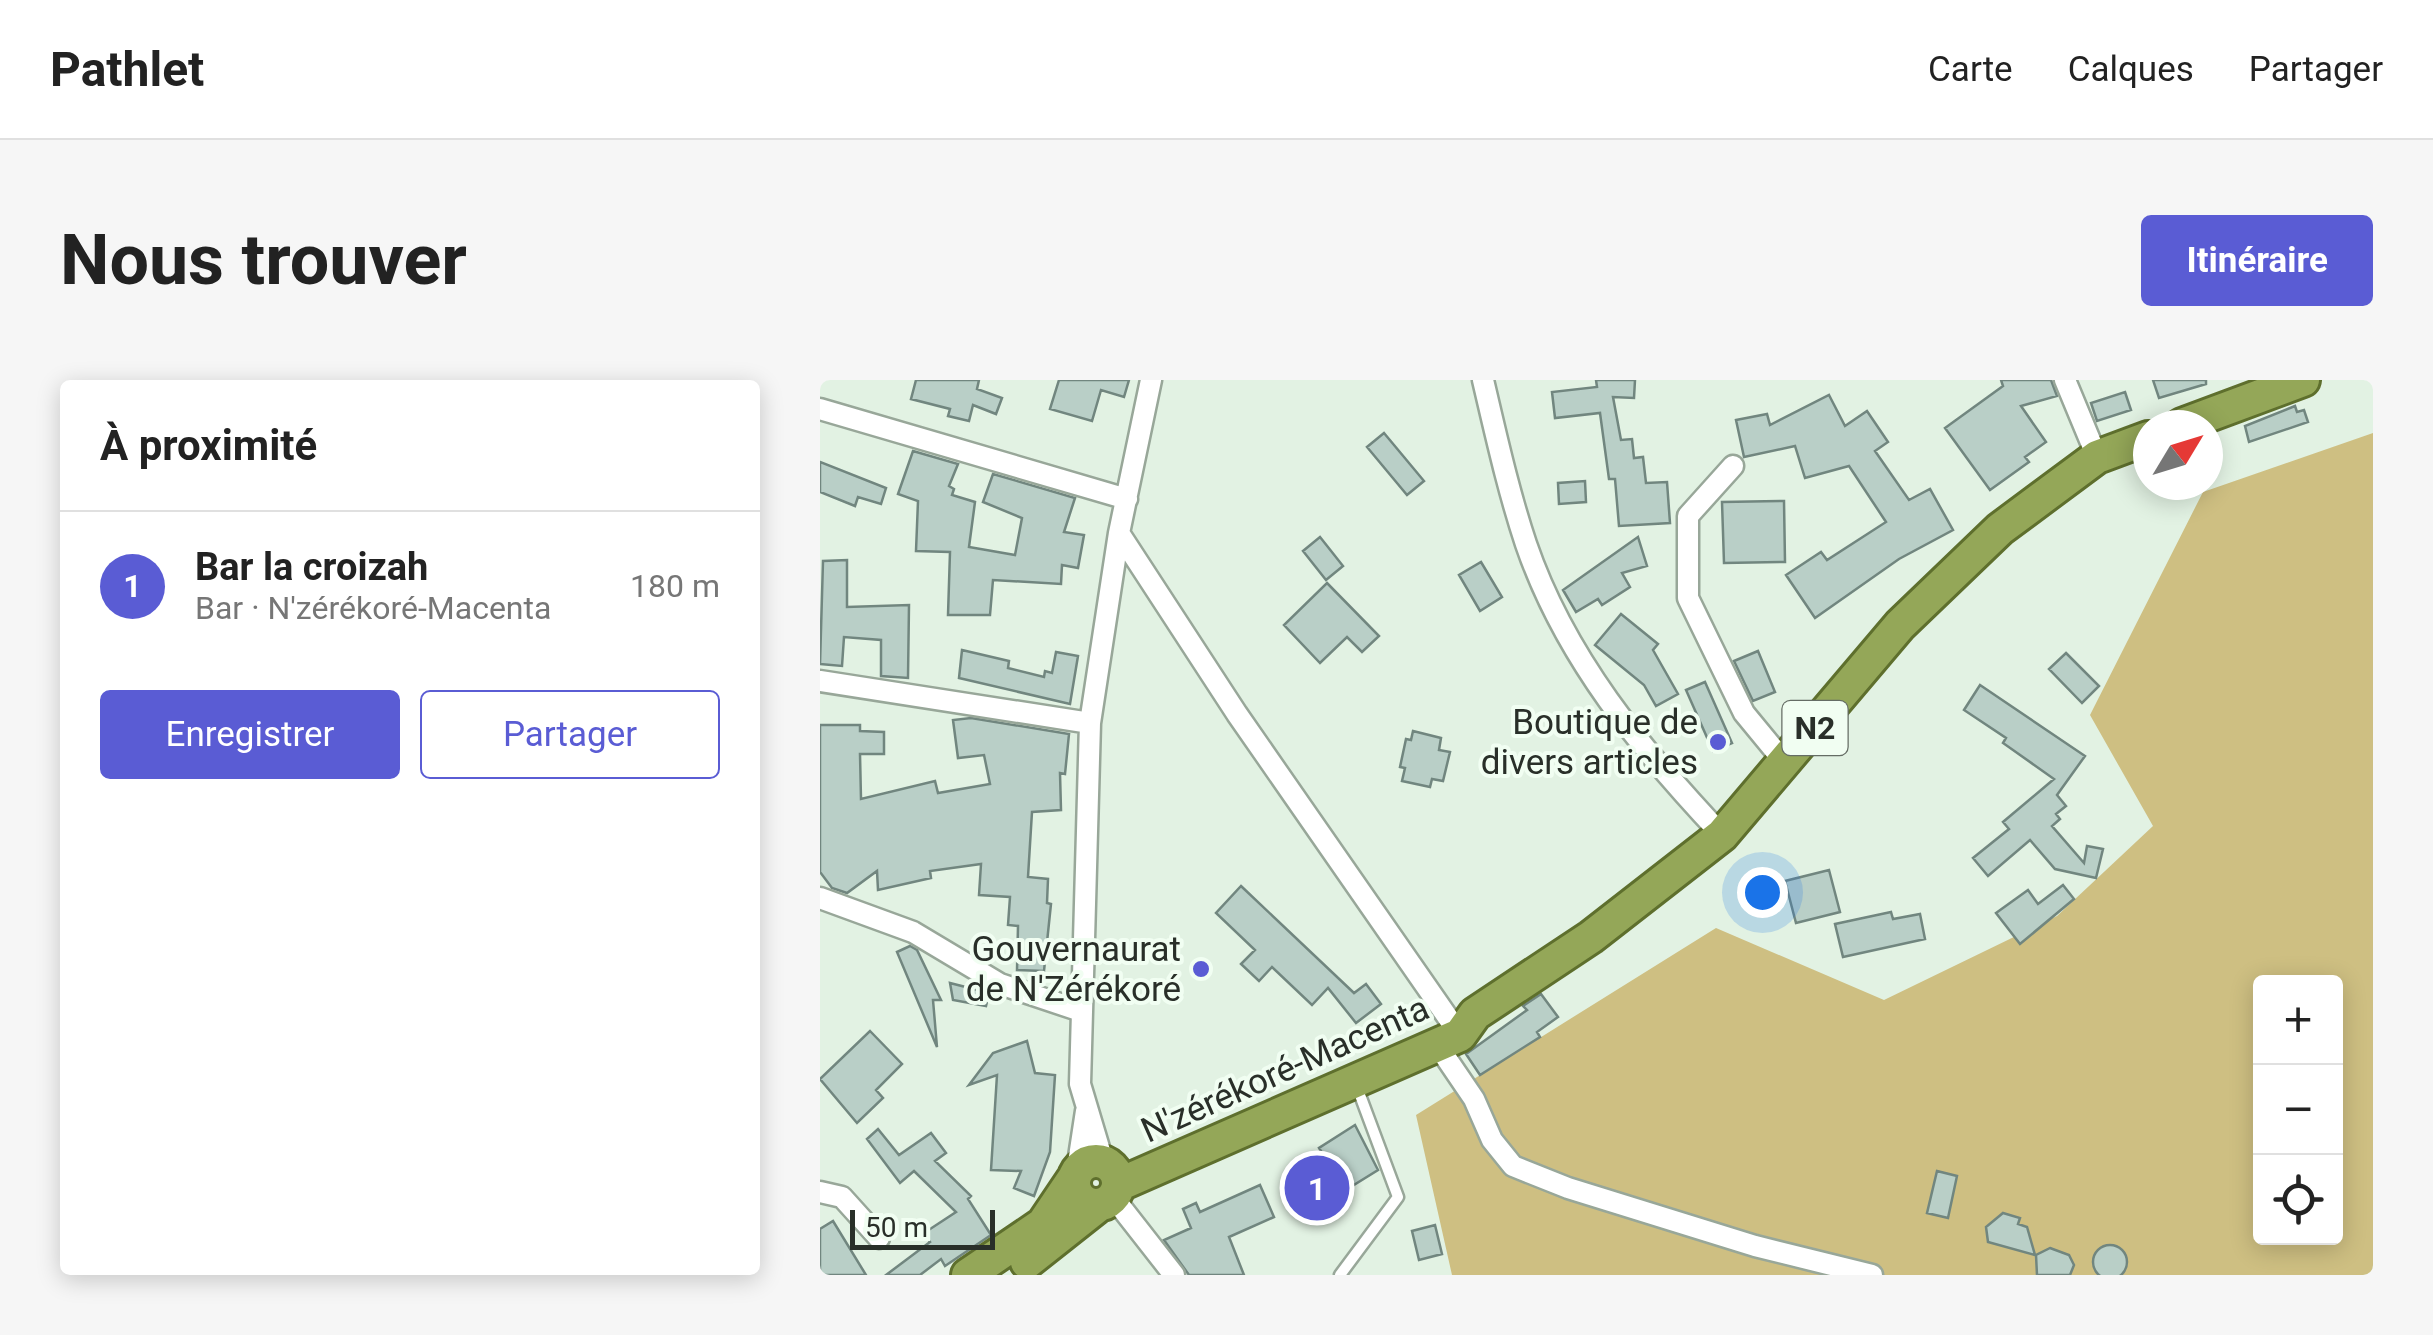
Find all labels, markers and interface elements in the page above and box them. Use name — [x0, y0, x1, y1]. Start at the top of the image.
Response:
text: Pathlet — [50, 41, 204, 98]
text: Carte — [1928, 49, 2013, 90]
text: Calques — [2068, 49, 2194, 90]
text: Partager — [2249, 49, 2383, 90]
button: Itinéraire — [2141, 215, 2373, 306]
text: Nous trouver — [60, 219, 467, 301]
north arrow — [2133, 410, 2223, 500]
text: À proximité — [100, 421, 317, 470]
text: Bar la croizah — [195, 545, 428, 589]
text: 1 — [123, 567, 142, 605]
text: 180 m — [630, 567, 720, 605]
text: Bar · N'zérékoré-Macenta — [195, 589, 551, 627]
button: Enregistrer — [100, 690, 400, 779]
button: Partager — [420, 690, 720, 779]
road number: N2 — [1782, 701, 1848, 755]
place label: Boutique de divers articles — [1481, 702, 1698, 783]
marker: Boutique de divers articles — [1707, 731, 1729, 753]
your location — [1737, 867, 1788, 918]
place label: Gouvernaurat de N'Zérékoré — [966, 929, 1181, 1010]
marker: Gouvernaurat de N'Zérékoré — [1190, 958, 1212, 980]
map controls — [2253, 975, 2343, 1245]
button: + — [2253, 975, 2343, 1065]
street label: N'zérékoré-Macenta — [1135, 988, 1435, 1151]
button: − — [2253, 1065, 2343, 1155]
pin: 1 — [1284, 1150, 1350, 1226]
button: locate — [2253, 1155, 2343, 1245]
scale bar — [850, 1205, 995, 1250]
text: 50 m — [865, 1211, 928, 1244]

